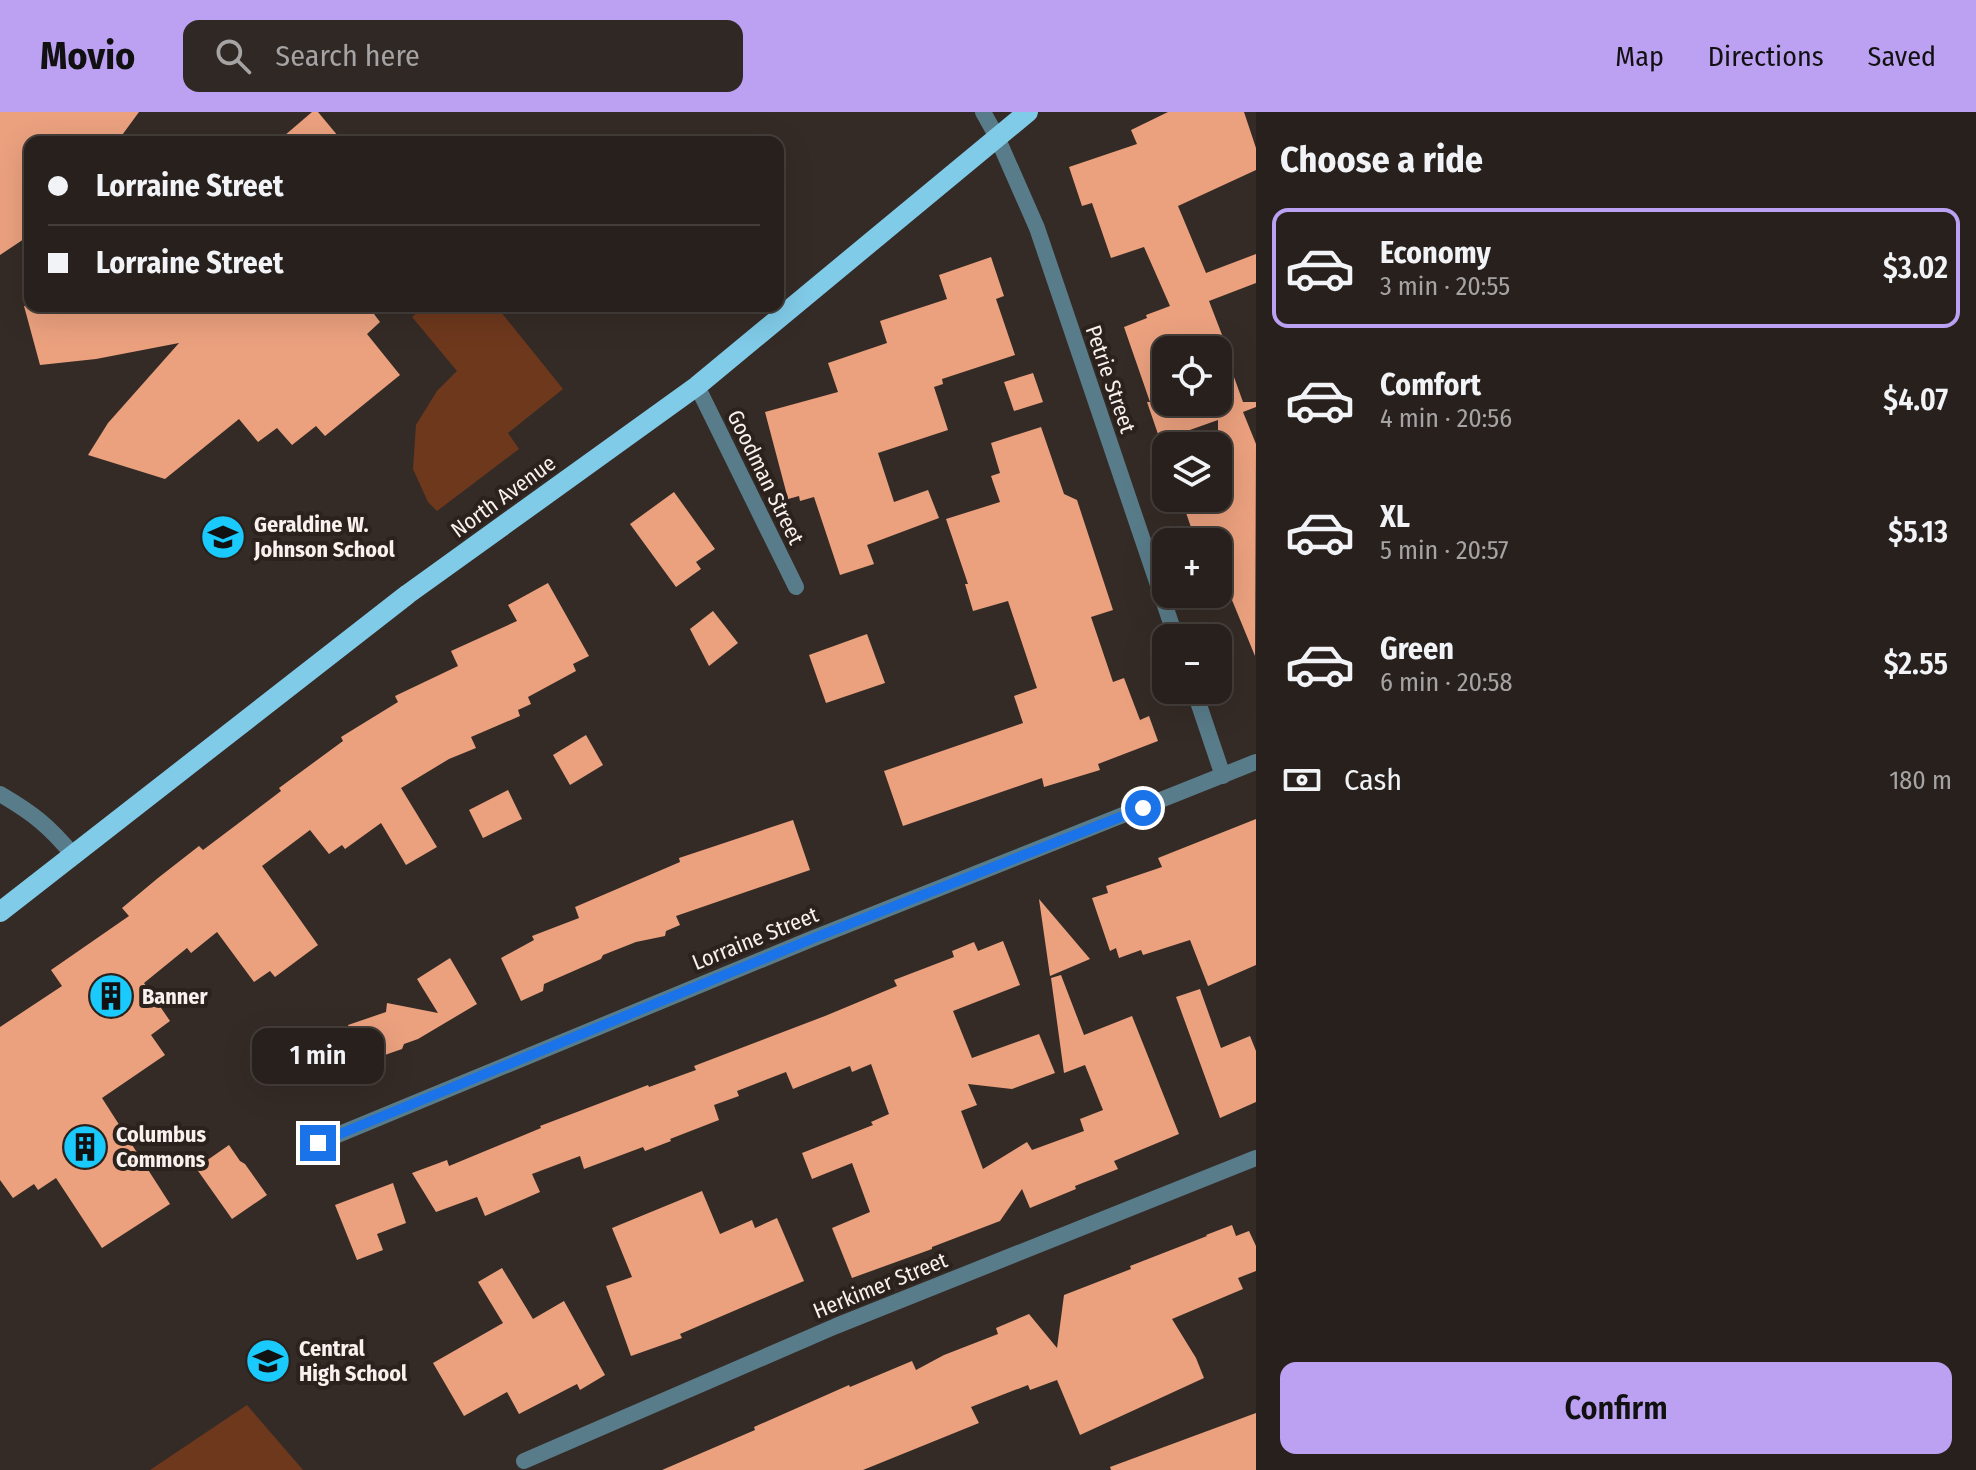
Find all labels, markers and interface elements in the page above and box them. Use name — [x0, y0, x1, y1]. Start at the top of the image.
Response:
search box — [183, 20, 743, 92]
text: Movio — [40, 33, 135, 79]
icon: search — [211, 34, 255, 78]
text: Search here — [275, 38, 420, 74]
text: Map — [1615, 40, 1664, 73]
text: Directions — [1708, 40, 1824, 73]
text: Saved — [1868, 40, 1936, 73]
text: Choose a ride — [1280, 138, 1483, 182]
text: Lorraine Street — [96, 168, 284, 204]
icon: car — [1284, 232, 1356, 304]
text: Economy — [1380, 235, 1491, 271]
text: Lorraine Street — [96, 245, 284, 281]
text: $3.02 — [1883, 250, 1948, 286]
text: 3 min · 20:55 — [1380, 271, 1510, 302]
street label: Petrie Street — [1079, 322, 1142, 437]
map controls — [1152, 336, 1232, 704]
button: locate — [1152, 336, 1232, 416]
icon: car — [1284, 364, 1356, 436]
text: Comfort — [1380, 367, 1481, 403]
text: $4.07 — [1883, 382, 1948, 418]
text: 4 min · 20:56 — [1380, 403, 1512, 434]
street label: Goodman Street — [721, 406, 810, 550]
button: layers — [1152, 432, 1232, 512]
street label: North Avenue — [446, 449, 561, 543]
icon: car — [1284, 496, 1356, 568]
text: XL — [1380, 499, 1410, 535]
place label: Geraldine W. Johnson School — [253, 511, 396, 563]
school or university icon: Geraldine W. Johnson School — [199, 513, 247, 561]
text: $5.13 — [1888, 514, 1948, 550]
button: + — [1152, 528, 1232, 608]
text: 5 min · 20:57 — [1380, 535, 1509, 566]
button: − — [1152, 624, 1232, 704]
icon: car — [1284, 628, 1356, 700]
text: Green — [1380, 631, 1454, 667]
text: $2.55 — [1884, 646, 1948, 682]
text: 6 min · 20:58 — [1380, 667, 1513, 698]
icon: cash — [1280, 758, 1324, 802]
text: Cash — [1344, 762, 1402, 798]
text: 180 m — [1889, 765, 1952, 796]
route start — [1125, 790, 1161, 826]
street label: Lorraine Street — [688, 901, 823, 976]
building icon: Banner — [87, 972, 135, 1020]
place label: Banner — [142, 983, 208, 1010]
callout: 1 min — [252, 1027, 384, 1083]
text: 1 min — [290, 1040, 346, 1071]
place label: Columbus Commons — [116, 1121, 206, 1173]
building icon: Columbus Commons — [61, 1123, 109, 1171]
route end — [300, 1125, 336, 1161]
street label: Herkimer Street — [809, 1246, 952, 1325]
place label: Central High School — [299, 1335, 408, 1387]
school or university icon: Central High School — [244, 1337, 292, 1385]
button: Confirm — [1280, 1362, 1952, 1454]

